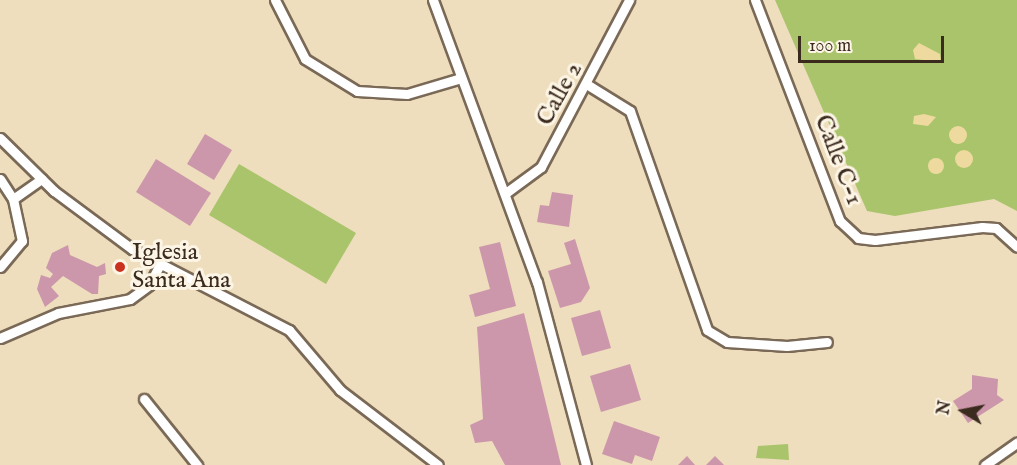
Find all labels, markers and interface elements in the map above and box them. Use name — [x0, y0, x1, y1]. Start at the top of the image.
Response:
scale bar — [801, 24, 946, 62]
text: 100 m — [809, 35, 851, 58]
street label: Calle 2 — [531, 57, 589, 131]
street label: Calle C-1 — [808, 111, 868, 209]
place label: Iglesia Santa Ana — [132, 239, 231, 295]
marker: Iglesia Santa Ana — [113, 260, 127, 274]
north arrow — [933, 381, 993, 441]
text: N — [934, 399, 956, 416]

